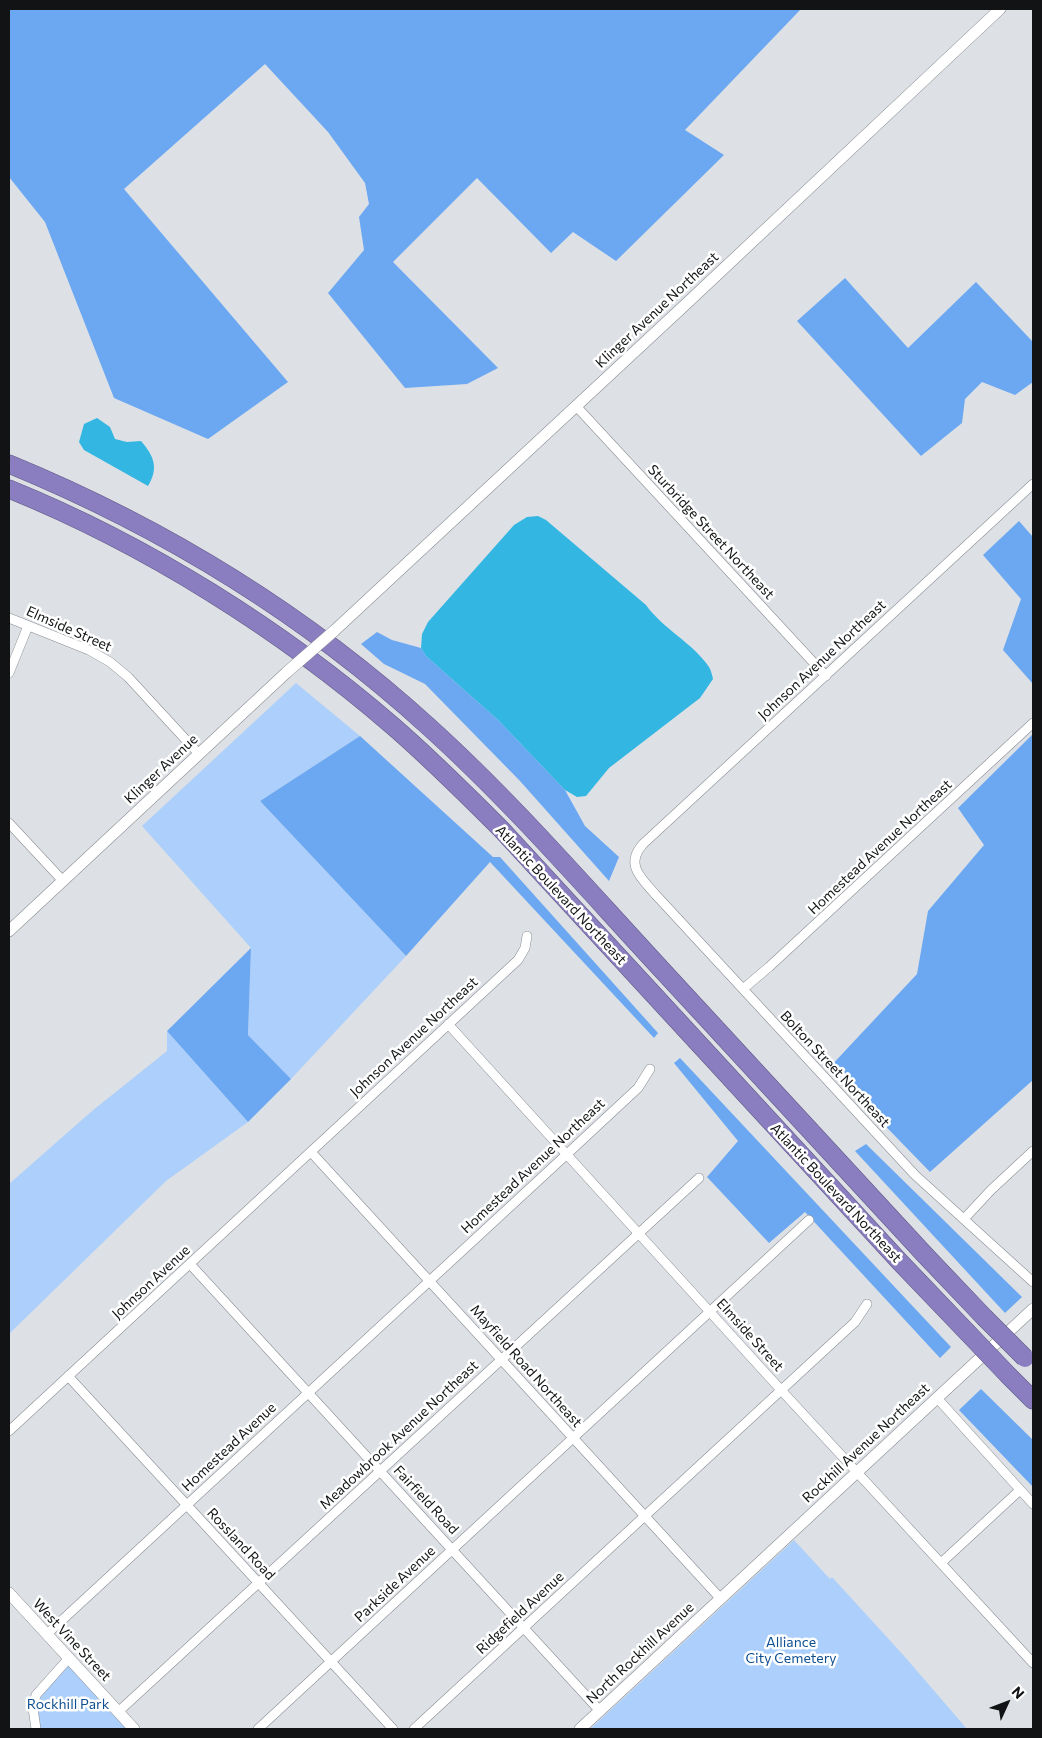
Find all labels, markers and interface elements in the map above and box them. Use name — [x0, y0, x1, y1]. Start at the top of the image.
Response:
street label: Klinger Avenue Northeast — [592, 249, 722, 371]
street label: Sturbridge Street Northeast — [644, 461, 778, 603]
street label: Johnson Avenue Northeast — [755, 596, 889, 724]
street label: Elmside Street — [24, 603, 114, 655]
street label: Klinger Avenue — [121, 731, 201, 807]
street label: Homestead Avenue Northeast — [805, 776, 955, 918]
street label: Atlantic Boulevard Northeast — [492, 822, 630, 968]
street label: Johnson Avenue Northeast — [347, 973, 481, 1101]
street label: Bolton Street Northeast — [777, 1007, 893, 1131]
street label: Homestead Avenue Northeast — [458, 1095, 608, 1237]
street label: Atlantic Boulevard Northeast — [767, 1120, 905, 1266]
street label: Johnson Avenue — [108, 1242, 194, 1322]
street label: Elmside Street — [713, 1295, 787, 1375]
street label: Mayfield Road Northeast — [467, 1301, 585, 1431]
street label: Meadowbrook Avenue Northeast — [316, 1357, 482, 1513]
street label: Rockhill Avenue Northeast — [799, 1380, 933, 1506]
street label: Homestead Avenue — [178, 1399, 280, 1495]
street label: Fairfield Road — [390, 1462, 462, 1538]
street label: Rossland Road — [203, 1505, 279, 1583]
street label: Parkside Avenue — [351, 1542, 439, 1626]
street label: Ridgefield Avenue — [473, 1568, 567, 1658]
street label: West Vine Street — [30, 1595, 114, 1685]
street label: North Rockhill Avenue — [583, 1599, 697, 1707]
park label: Alliance City Cemetery — [745, 1634, 837, 1666]
north arrow — [982, 1678, 1032, 1728]
text: N — [1009, 1683, 1028, 1702]
park label: Rockhill Park — [27, 1696, 109, 1712]

